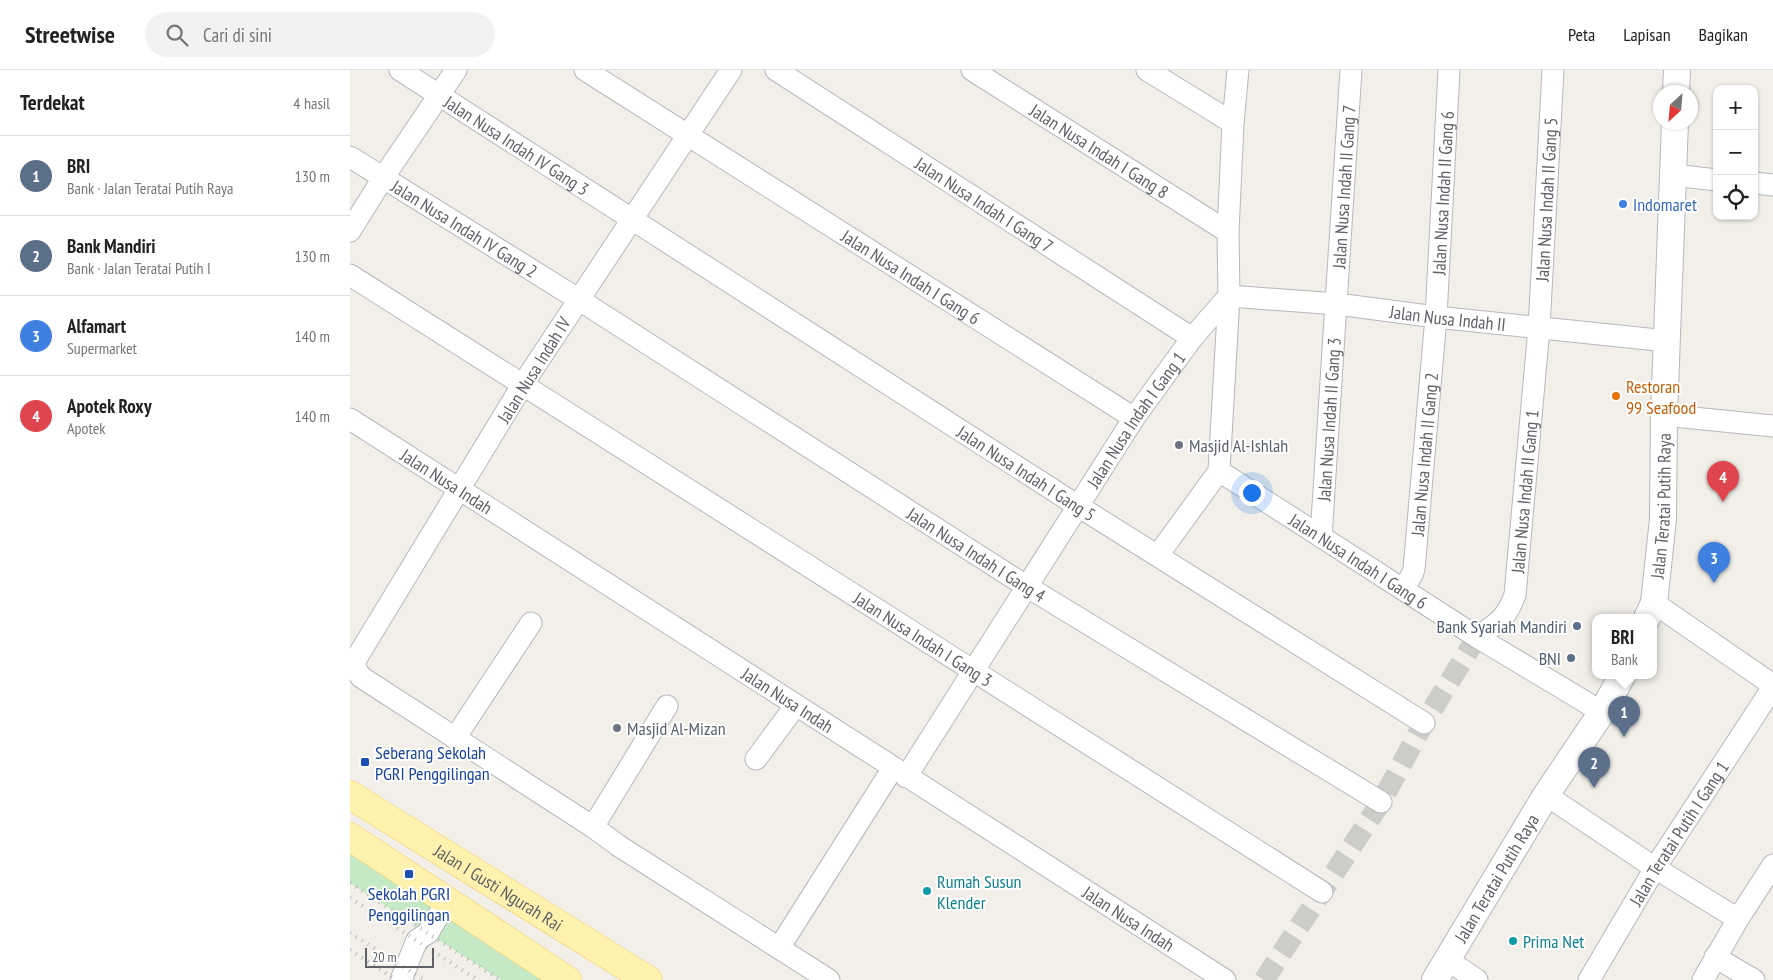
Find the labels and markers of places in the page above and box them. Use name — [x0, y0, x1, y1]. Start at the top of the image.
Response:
place label: Indomaret — [1633, 193, 1697, 216]
marker: Indomaret — [1617, 198, 1629, 210]
place label: Restoran 99 Seafood — [1626, 375, 1696, 419]
marker: Restoran 99 Seafood — [1610, 390, 1622, 402]
place label: Masjid Al-Ishlah — [1189, 434, 1288, 457]
marker: Masjid Al-Ishlah — [1173, 439, 1185, 451]
pin: 4 — [1707, 461, 1739, 502]
pin: 3 — [1698, 542, 1730, 583]
place label: Bank Syariah Mandiri — [1437, 615, 1567, 638]
marker: Bank Syariah Mandiri — [1571, 620, 1583, 632]
place label: BNI — [1539, 647, 1561, 670]
marker: BNI — [1565, 652, 1577, 664]
pin: 1 — [1608, 696, 1640, 737]
place label: Masjid Al-Mizan — [627, 717, 726, 740]
marker: Masjid Al-Mizan — [611, 722, 623, 734]
place label: Seberang Sekolah PGRI Penggilingan — [375, 741, 490, 785]
pin: 2 — [1578, 747, 1610, 788]
marker: Seberang Sekolah PGRI Penggilingan — [359, 756, 371, 768]
marker: Sekolah PGRI Penggilingan — [403, 868, 415, 880]
place label: Rumah Susun Klender — [937, 870, 1021, 914]
place label: Sekolah PGRI Penggilingan — [368, 882, 450, 926]
marker: Rumah Susun Klender — [921, 885, 933, 897]
place label: Prima Net — [1523, 930, 1584, 953]
marker: Prima Net — [1507, 935, 1519, 947]

